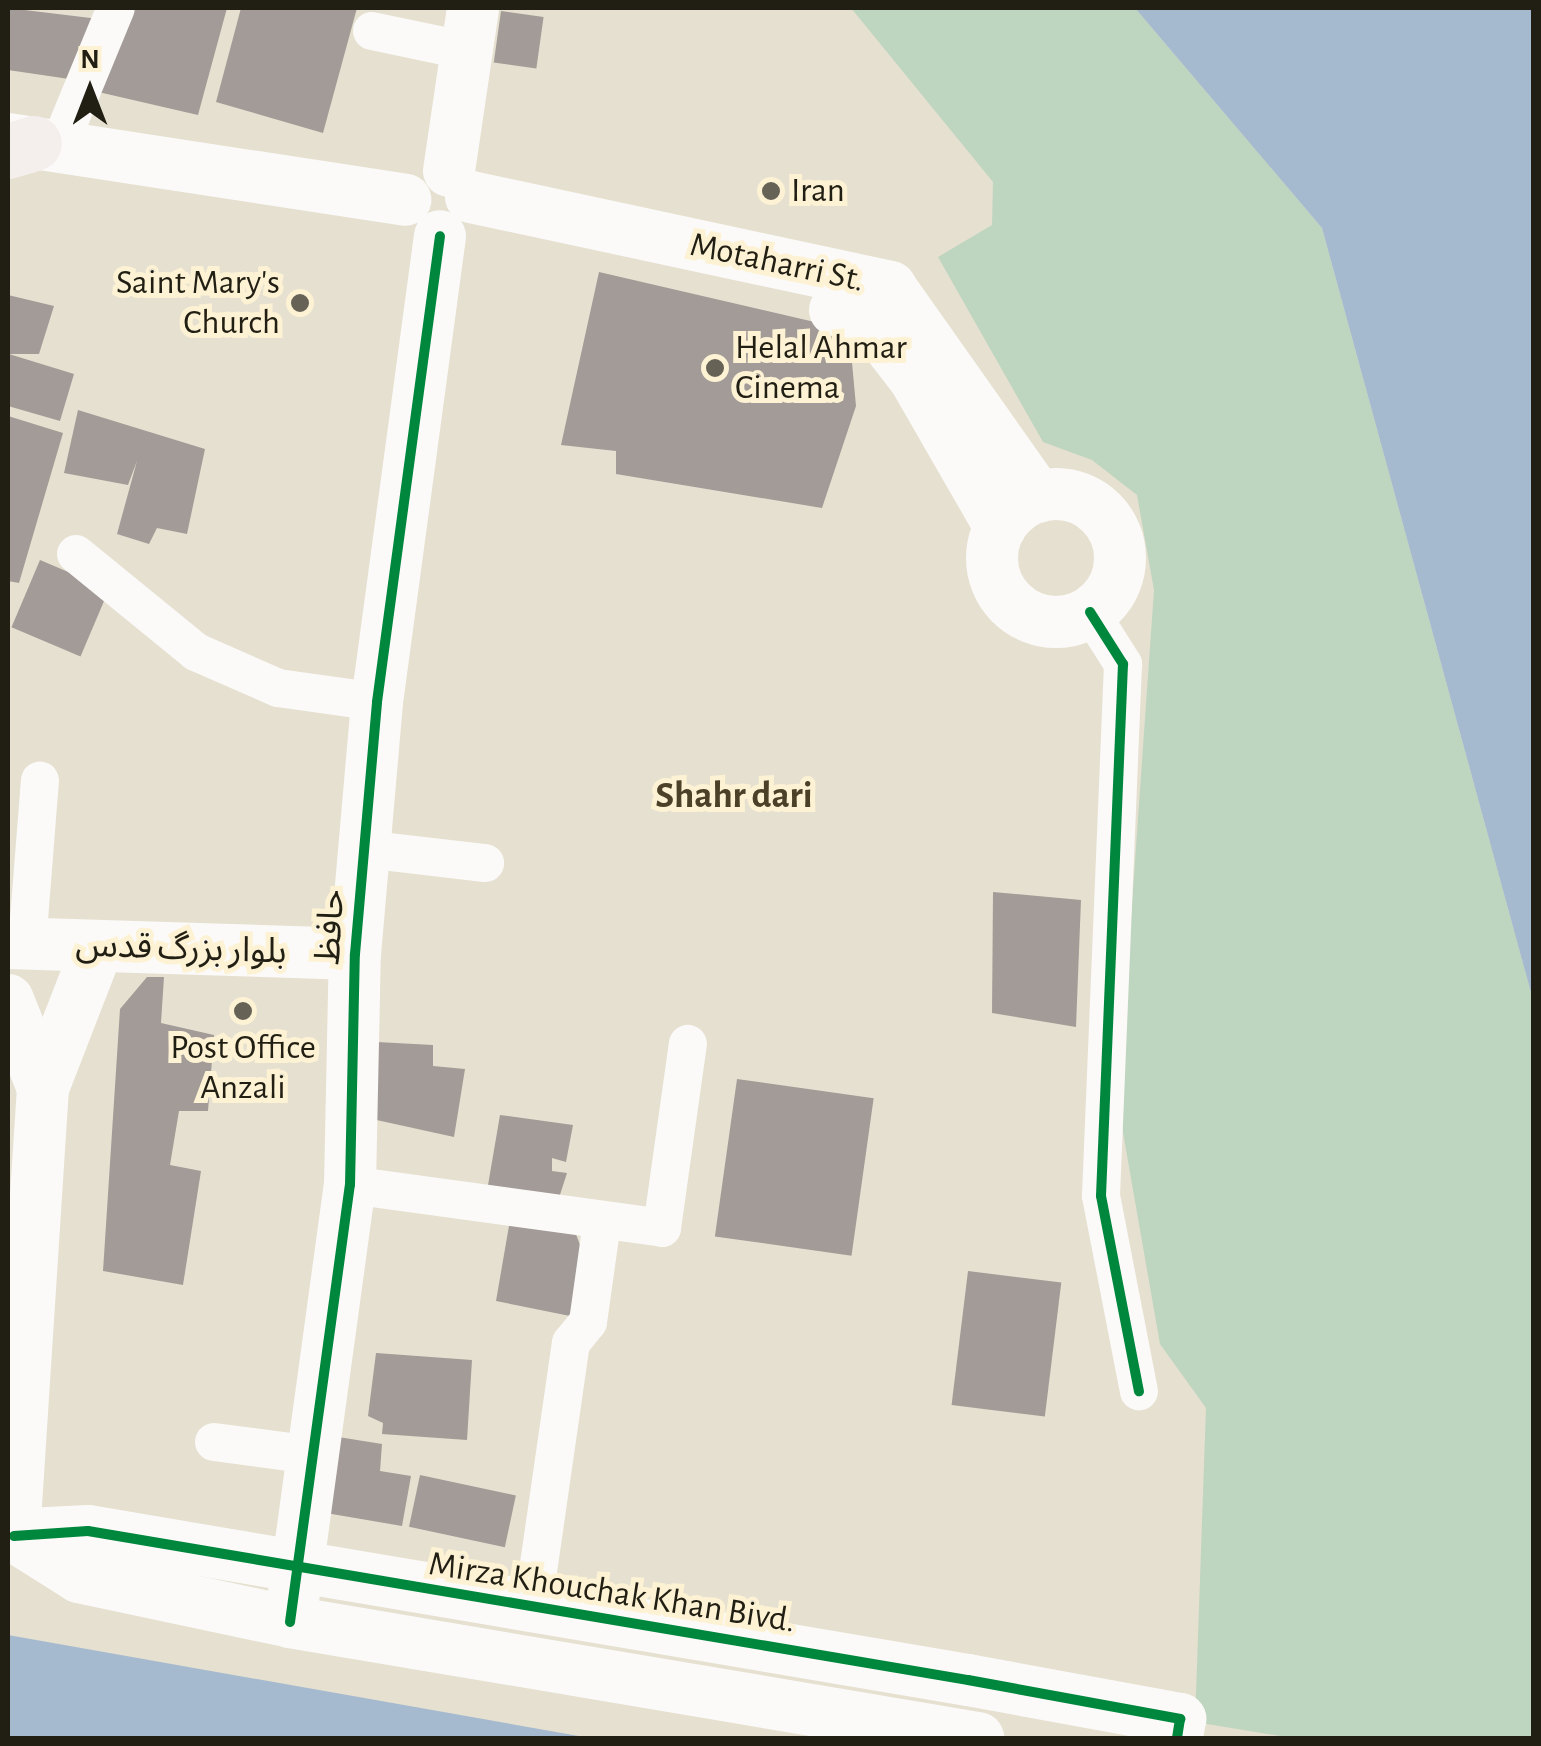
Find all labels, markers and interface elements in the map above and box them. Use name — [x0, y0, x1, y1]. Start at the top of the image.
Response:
north arrow — [40, 40, 140, 140]
text: N — [80, 46, 100, 74]
place label: Iran — [791, 170, 845, 212]
marker: Iran — [760, 180, 782, 202]
street label: Motaharri St. — [686, 224, 868, 302]
place label: Saint Mary's Church — [116, 262, 280, 344]
marker: Saint Mary's Church — [289, 292, 311, 314]
place label: Helal Ahmar Cinema — [735, 327, 907, 409]
marker: Helal Ahmar Cinema — [704, 357, 726, 379]
district label: Shahr dari — [655, 774, 813, 820]
street label: حافظ — [307, 888, 355, 966]
street label: بلوار بزرگ قدس — [75, 924, 287, 974]
marker: Post Office Anzali — [232, 1000, 254, 1022]
place label: Post Office Anzali — [170, 1027, 316, 1109]
street label: Mirza Khouchak Khan Bivd. — [426, 1543, 798, 1643]

